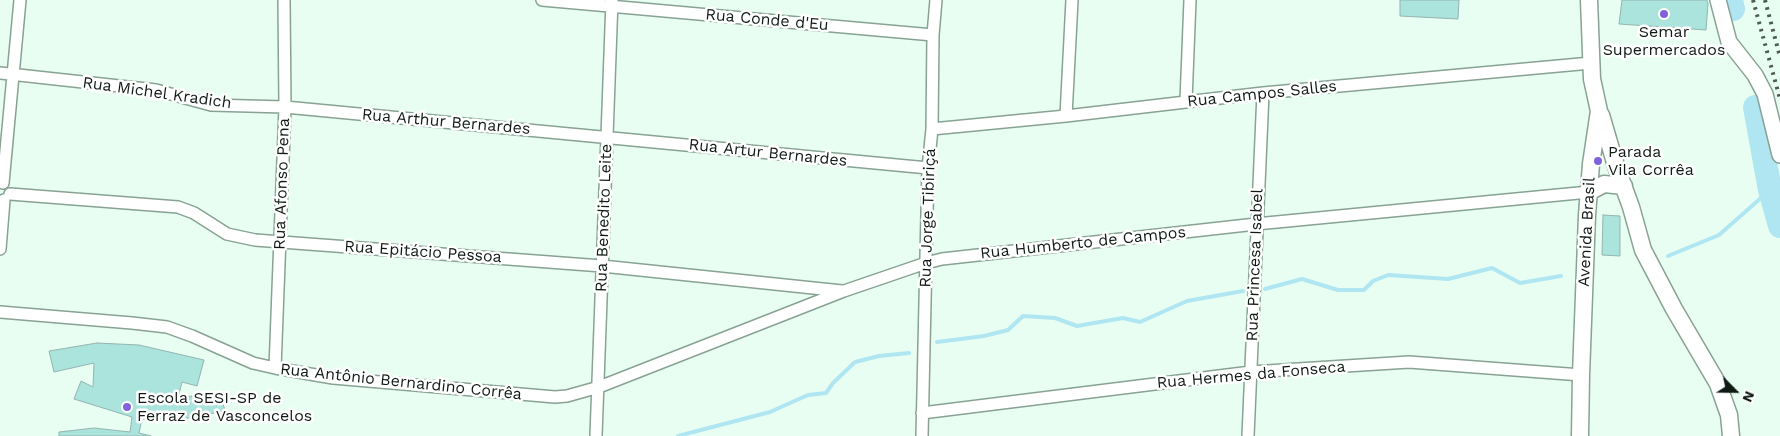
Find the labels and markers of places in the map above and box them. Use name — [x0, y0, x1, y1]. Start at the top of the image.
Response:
marker: Semar Supermercados — [1658, 8, 1670, 20]
place label: Semar Supermercados — [1603, 22, 1725, 60]
place label: Parada Vila Corrêa — [1608, 142, 1694, 180]
marker: Parada Vila Corrêa — [1592, 155, 1604, 167]
place label: Escola SESI-SP de Ferraz de Vasconcelos — [137, 388, 312, 426]
marker: Escola SESI-SP de Ferraz de Vasconcelos — [121, 401, 133, 413]

